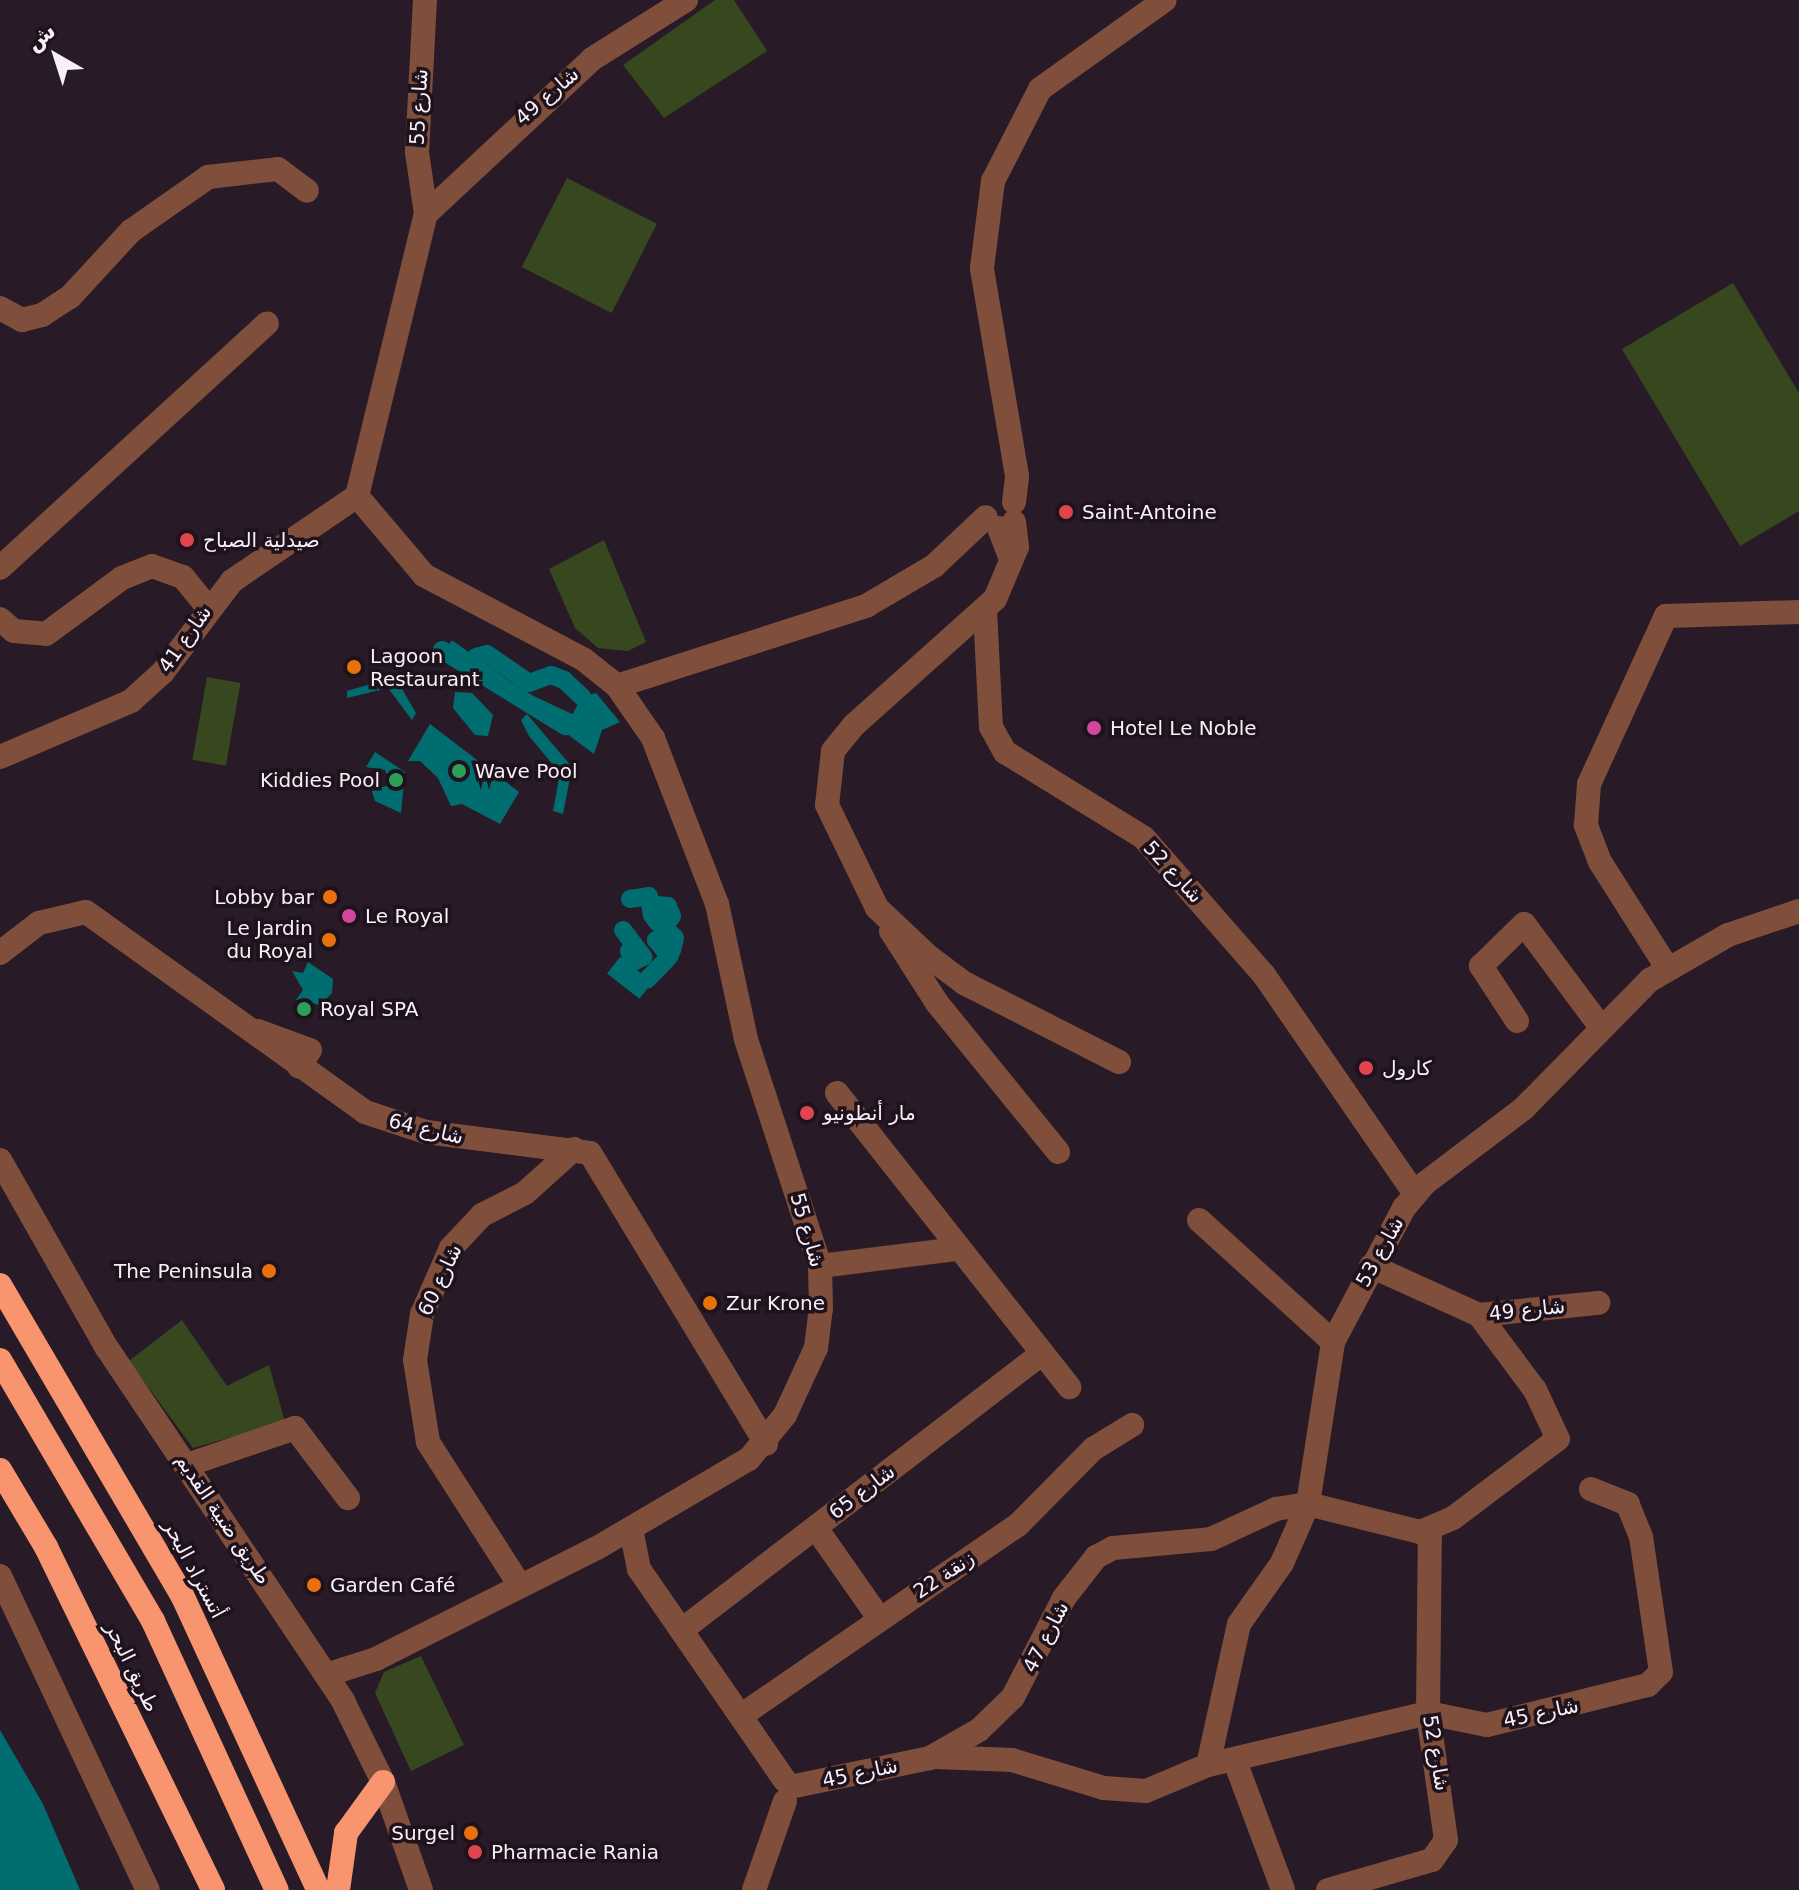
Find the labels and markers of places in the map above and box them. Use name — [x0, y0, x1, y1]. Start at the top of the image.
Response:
place label: Saint-Antoine — [1082, 500, 1217, 524]
marker: Saint-Antoine — [1057, 503, 1075, 521]
place label: صيدلية الصباح — [203, 528, 320, 552]
marker: صيدلية الصباح — [178, 531, 196, 549]
place label: Lagoon Restaurant — [370, 644, 479, 691]
marker: Lagoon Restaurant — [345, 658, 363, 676]
place label: Hotel Le Noble — [1110, 716, 1257, 740]
marker: Hotel Le Noble — [1085, 719, 1103, 737]
place label: Wave Pool — [475, 759, 578, 783]
marker: Wave Pool — [450, 762, 468, 780]
place label: Kiddies Pool — [260, 768, 380, 792]
marker: Kiddies Pool — [387, 771, 405, 789]
place label: Lobby bar — [214, 885, 314, 909]
marker: Lobby bar — [321, 888, 339, 906]
place label: Le Royal — [365, 904, 449, 928]
marker: Le Royal — [340, 907, 358, 925]
place label: Le Jardin du Royal — [226, 916, 313, 963]
marker: Le Jardin du Royal — [320, 931, 338, 949]
place label: Royal SPA — [320, 997, 418, 1021]
marker: Royal SPA — [295, 1000, 313, 1018]
place label: كارول — [1382, 1056, 1431, 1080]
marker: كارول — [1357, 1059, 1375, 1077]
place label: مار أنطونيو — [823, 1101, 916, 1125]
marker: مار أنطونيو — [798, 1104, 816, 1122]
place label: The Peninsula — [114, 1259, 253, 1283]
marker: The Peninsula — [260, 1262, 278, 1280]
place label: Zur Krone — [726, 1291, 825, 1315]
marker: Zur Krone — [701, 1294, 719, 1312]
place label: Garden Café — [330, 1573, 455, 1597]
marker: Garden Café — [305, 1576, 323, 1594]
place label: Surgel — [391, 1821, 455, 1845]
marker: Surgel — [462, 1824, 480, 1842]
place label: Pharmacie Rania — [491, 1840, 659, 1864]
marker: Pharmacie Rania — [466, 1843, 484, 1861]

